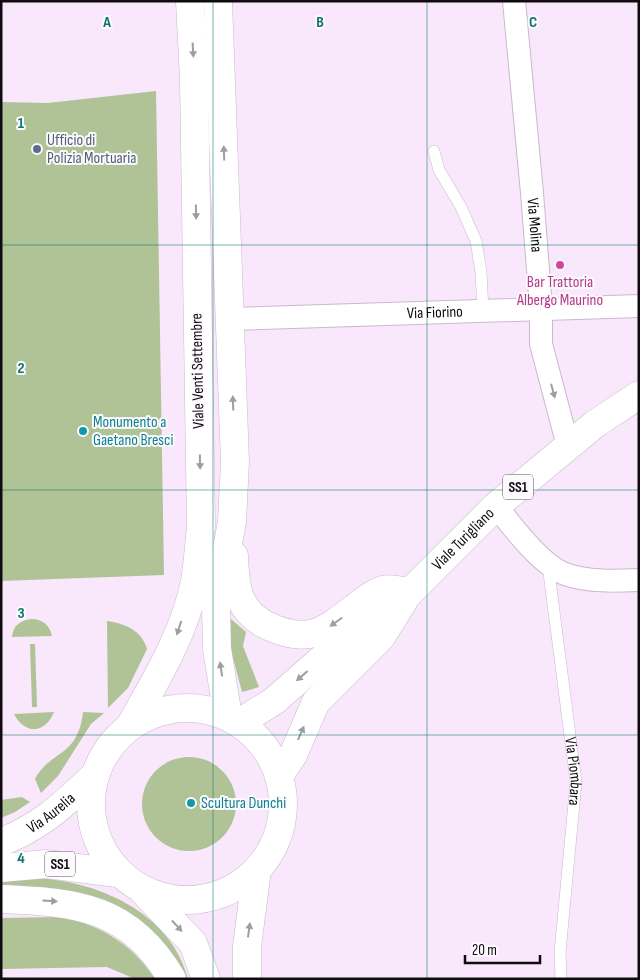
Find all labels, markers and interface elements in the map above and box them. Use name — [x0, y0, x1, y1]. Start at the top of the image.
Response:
text: A — [102, 13, 111, 32]
text: B — [316, 13, 324, 32]
text: C — [529, 13, 537, 32]
one-way arrow — [189, 42, 197, 58]
text: 1 — [18, 114, 25, 133]
place label: Ufficio di Polizia Mortuaria — [47, 131, 137, 168]
marker: Ufficio di Polizia Mortuaria — [31, 143, 43, 155]
one-way arrow — [219, 145, 227, 161]
street label: Via Molina — [523, 197, 546, 253]
one-way arrow — [192, 205, 200, 221]
marker: Bar Trattoria Albergo Maurino — [554, 259, 566, 271]
place label: Bar Trattoria Albergo Maurino — [516, 273, 603, 310]
street label: Via Fiorino — [407, 302, 463, 323]
street label: Viale Venti Settembre — [187, 313, 209, 429]
text: 2 — [17, 359, 25, 378]
one-way arrow — [550, 384, 558, 399]
one-way arrow — [229, 395, 237, 411]
place label: Monumento a Gaetano Bresci — [93, 413, 173, 450]
marker: Monumento a Gaetano Bresci — [77, 425, 89, 437]
one-way arrow — [196, 455, 204, 471]
road number: SS1 — [503, 474, 533, 500]
street label: Viale Turigliano — [428, 504, 498, 574]
text: 3 — [17, 604, 25, 623]
one-way arrow — [329, 617, 343, 627]
one-way arrow — [175, 621, 183, 636]
one-way arrow — [216, 660, 224, 676]
one-way arrow — [296, 671, 309, 682]
one-way arrow — [298, 726, 306, 740]
street label: Via Piombara — [561, 736, 585, 806]
street label: Via Aurelia — [23, 789, 79, 837]
place label: Scultura Dunchi — [201, 794, 286, 813]
marker: Scultura Dunchi — [185, 797, 197, 809]
text: 4 — [17, 849, 25, 868]
road number: SS1 — [45, 852, 75, 876]
one-way arrow — [42, 898, 58, 906]
one-way arrow — [171, 919, 183, 931]
one-way arrow — [245, 922, 253, 938]
scale bar — [465, 932, 540, 964]
text: 20 m — [472, 941, 497, 960]

